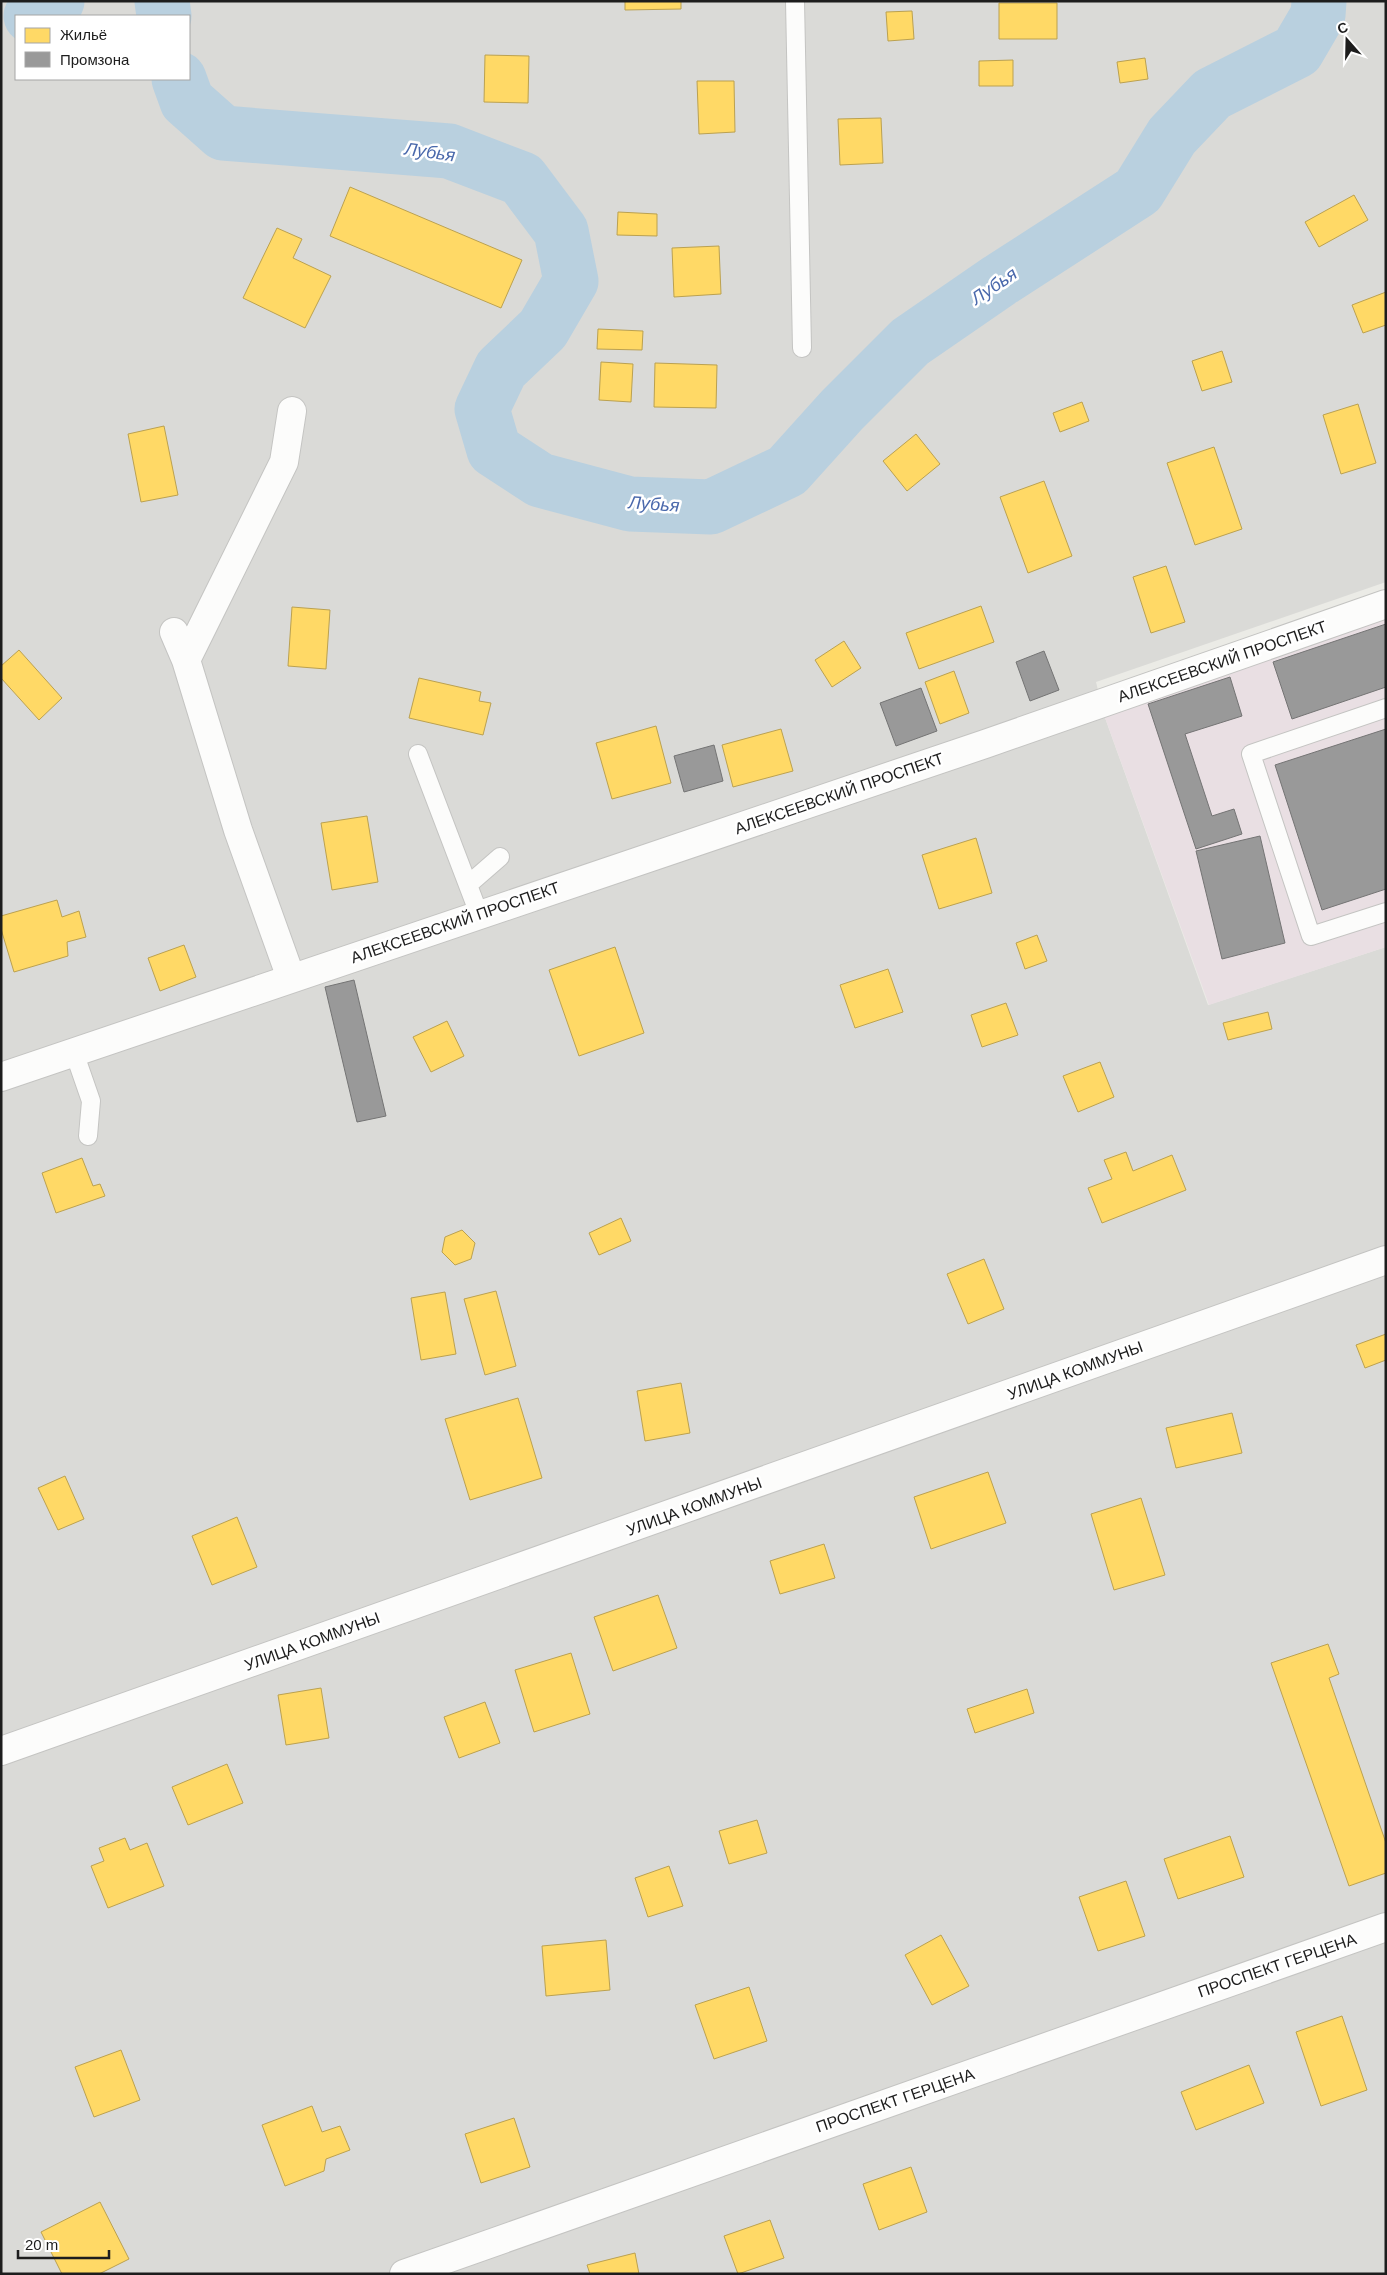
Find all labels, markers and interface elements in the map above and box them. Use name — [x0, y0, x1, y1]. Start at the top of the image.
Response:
legend — [15, 15, 190, 80]
north arrow — [1322, 15, 1372, 65]
text: С — [1335, 19, 1350, 37]
text: Жильё — [60, 26, 107, 43]
text: Промзона — [60, 51, 130, 68]
water label: Лубья — [402, 138, 457, 166]
water label: Лубья — [966, 263, 1021, 309]
water label: Лубья — [627, 492, 680, 516]
street label: АЛЕКСЕЕВСКИЙ ПРОСПЕКТ — [1115, 617, 1329, 705]
street label: АЛЕКСЕЕВСКИЙ ПРОСПЕКТ — [732, 749, 946, 837]
street label: АЛЕКСЕЕВСКИЙ ПРОСПЕКТ — [348, 878, 562, 966]
street label: УЛИЦА КОММУНЫ — [1005, 1338, 1145, 1403]
street label: УЛИЦА КОММУНЫ — [624, 1474, 764, 1539]
street label: УЛИЦА КОММУНЫ — [242, 1609, 382, 1674]
street label: ПРОСПЕКТ ГЕРЦЕНА — [1196, 1930, 1359, 2001]
street label: ПРОСПЕКТ ГЕРЦЕНА — [814, 2065, 977, 2136]
scale bar — [18, 2228, 109, 2260]
text: 20 m — [25, 2236, 58, 2253]

